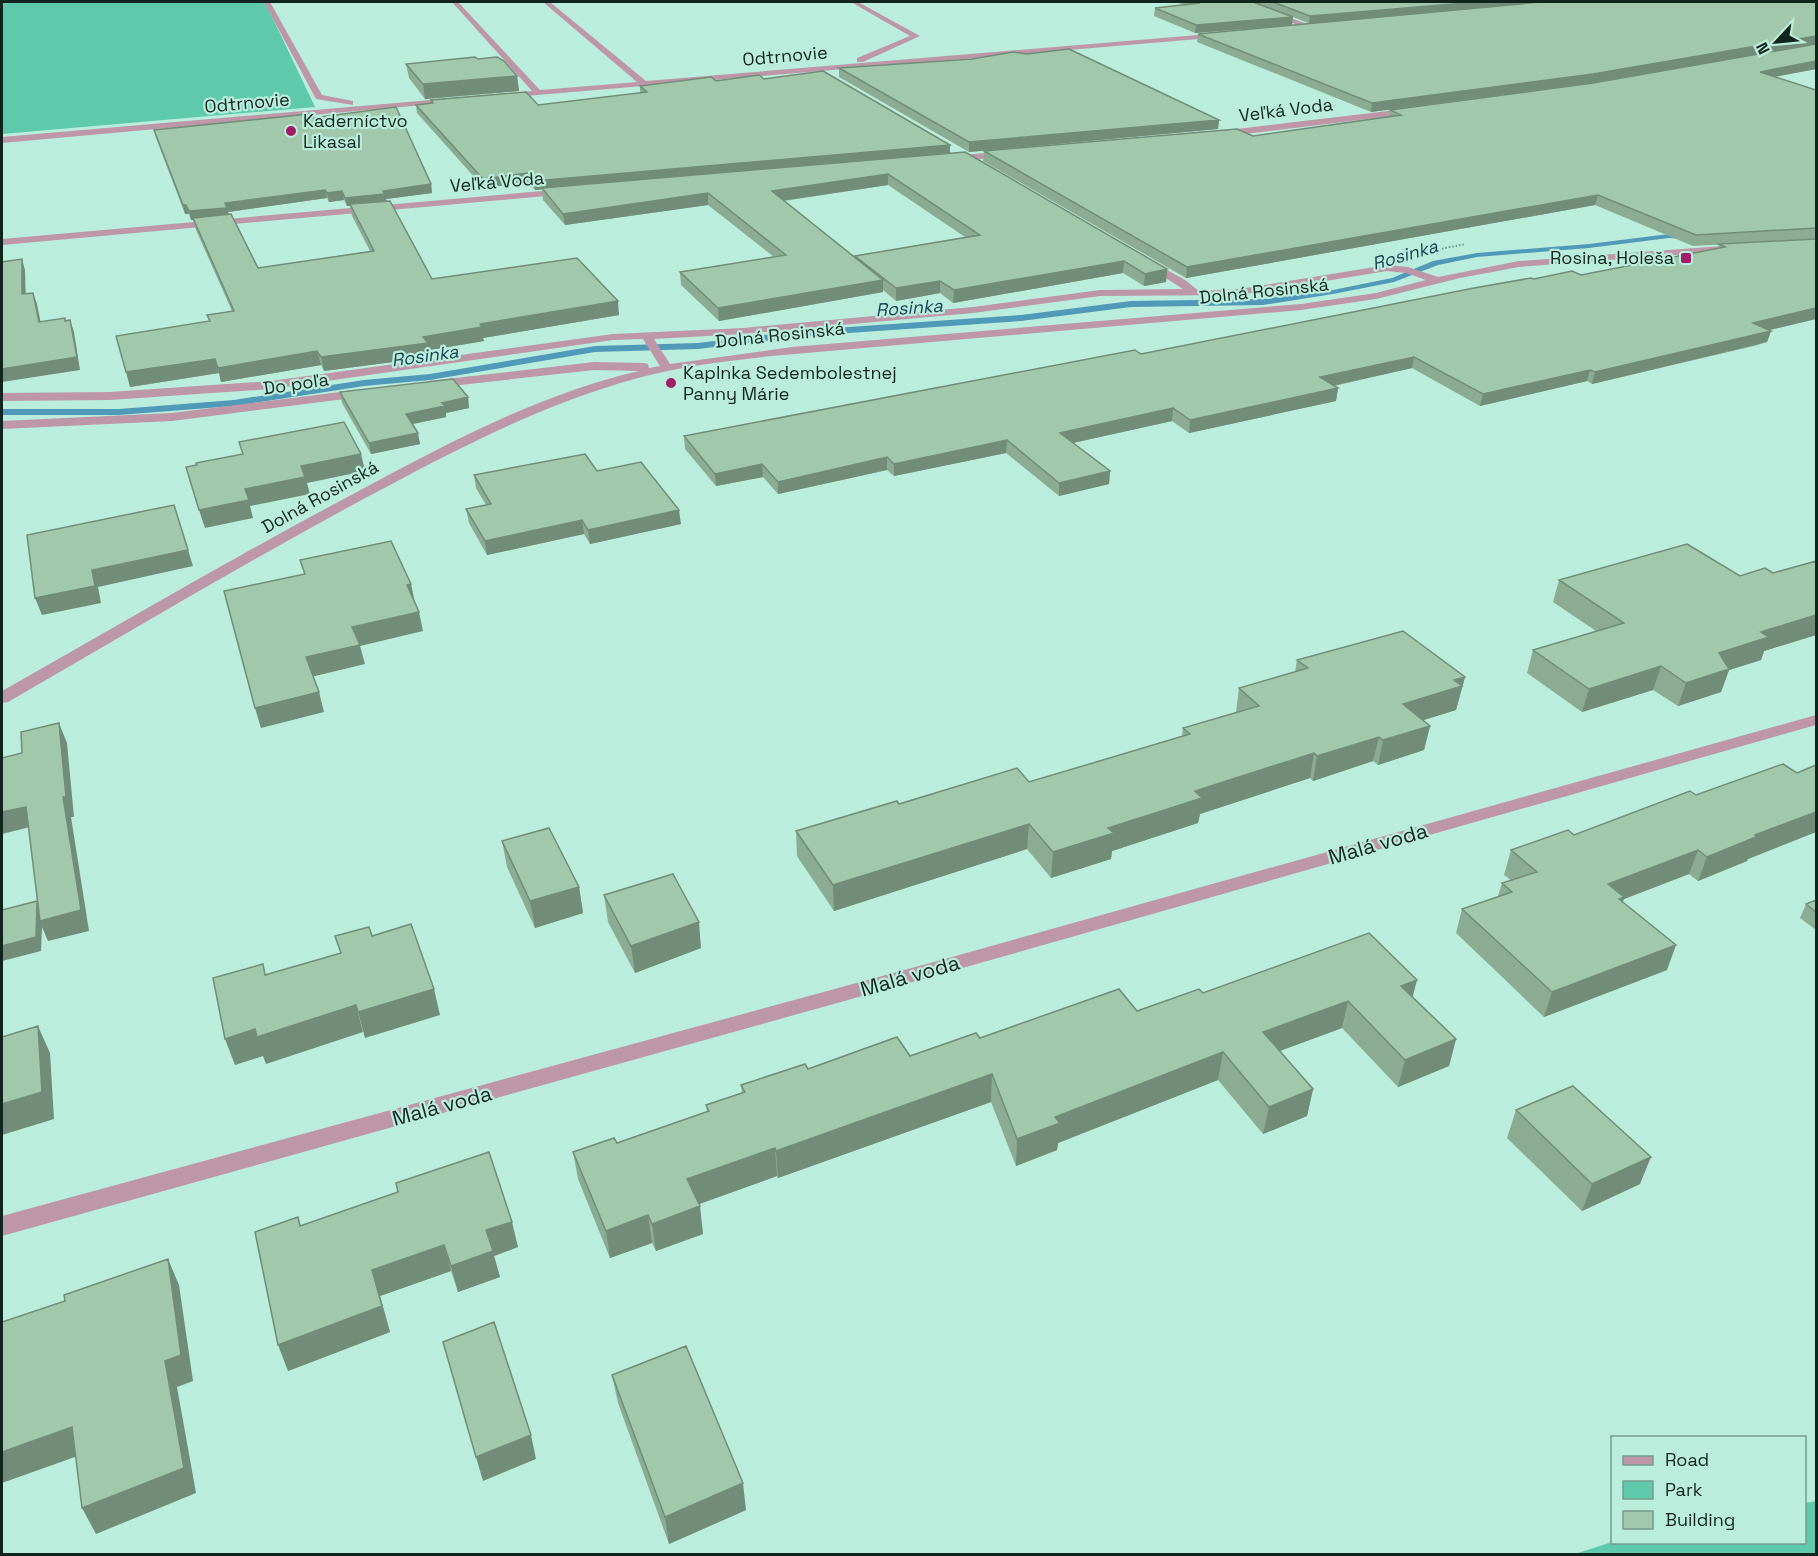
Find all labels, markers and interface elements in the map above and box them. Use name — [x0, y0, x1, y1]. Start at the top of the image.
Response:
north arrow — [1746, 12, 1806, 72]
text: N — [1751, 39, 1775, 58]
street label: Odtrnovie — [741, 40, 828, 71]
street label: Odtrnovie — [203, 87, 290, 118]
street label: Veľká Voda — [1238, 92, 1334, 127]
place label: Kaderníctvo Likasal — [303, 109, 408, 153]
marker: Kaderníctvo Likasal — [284, 124, 298, 138]
street label: Veľká Voda — [449, 166, 545, 197]
water label: Rosinka — [1369, 234, 1441, 275]
place label: Rosina, Holeša — [1550, 246, 1674, 269]
marker: Rosina, Holeša — [1679, 251, 1693, 265]
street label: Dolná Rosinská — [1198, 272, 1330, 309]
water label: Rosinka — [875, 294, 944, 321]
street label: Dolná Rosinská — [714, 316, 846, 353]
water label: Rosinka — [390, 339, 460, 372]
place label: Kaplnka Sedembolestnej Panny Márie — [683, 361, 897, 405]
street label: Do poľa — [262, 368, 330, 400]
marker: Kaplnka Sedembolestnej Panny Márie — [664, 376, 678, 390]
street label: Dolná Rosinská — [257, 455, 382, 538]
street label: Malá voda — [1325, 816, 1431, 871]
street label: Malá voda — [857, 948, 963, 1003]
street label: Malá voda — [389, 1079, 495, 1132]
legend — [1611, 1436, 1806, 1544]
text: Road — [1665, 1448, 1709, 1471]
text: Park — [1665, 1478, 1703, 1501]
text: Building — [1665, 1508, 1735, 1531]

